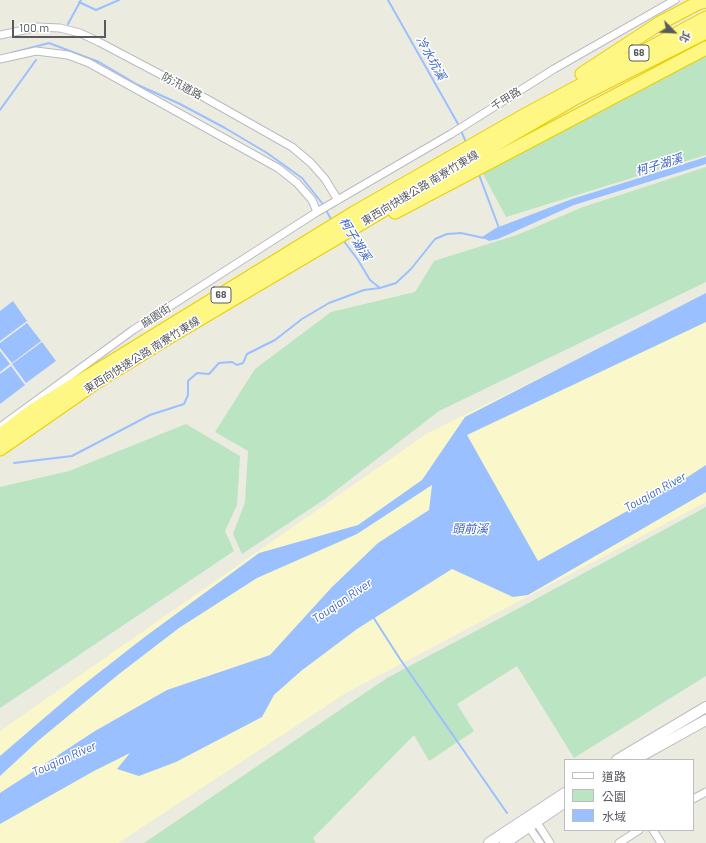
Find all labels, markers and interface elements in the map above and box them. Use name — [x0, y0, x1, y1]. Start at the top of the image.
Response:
scale bar — [14, 12, 108, 38]
north arrow — [654, 12, 694, 52]
text: 100 m — [19, 20, 49, 34]
text: 北 — [677, 29, 694, 45]
water label: 冷水坑溪 — [413, 34, 449, 82]
road number: 68 — [629, 45, 649, 61]
street label: 防汛道路 — [159, 70, 205, 102]
street label: 千甲路 — [489, 85, 523, 113]
street label: 東西向快速公路 南寮竹東線 — [359, 148, 481, 228]
water label: 柯子湖溪 — [634, 151, 684, 179]
water label: 柯子湖溪 — [336, 215, 374, 263]
road number: 68 — [211, 287, 231, 303]
street label: 麻園街 — [139, 301, 173, 331]
street label: 東西向快速公路 南寮竹東線 — [82, 314, 202, 396]
water label: Touqian River — [622, 469, 688, 515]
water label: 頭前溪 — [452, 522, 488, 536]
water label: Touqian River — [310, 576, 374, 626]
water label: Touqian River — [30, 738, 98, 780]
legend — [564, 759, 694, 831]
text: 道路 — [602, 769, 626, 783]
text: 公園 — [602, 789, 626, 803]
text: 水域 — [602, 809, 626, 823]

